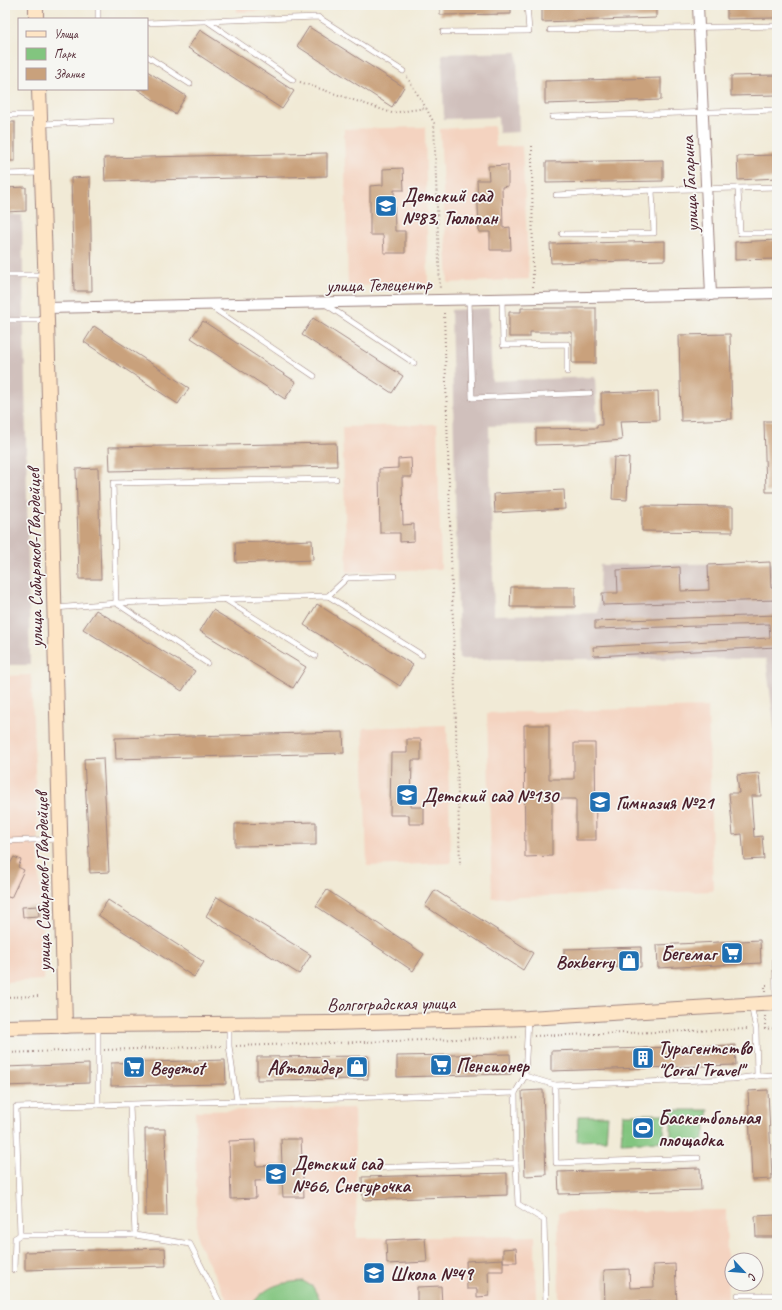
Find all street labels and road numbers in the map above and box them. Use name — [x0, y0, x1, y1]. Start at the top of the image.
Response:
street label: улица Гагарина — [675, 134, 705, 234]
street label: улица Телецентр — [325, 272, 433, 298]
street label: улица Сибиряков-Гвардейцев — [21, 465, 49, 649]
street label: улица Сибиряков-Гвардейцев — [29, 789, 57, 973]
street label: Волгоградская улица — [327, 991, 457, 1017]

